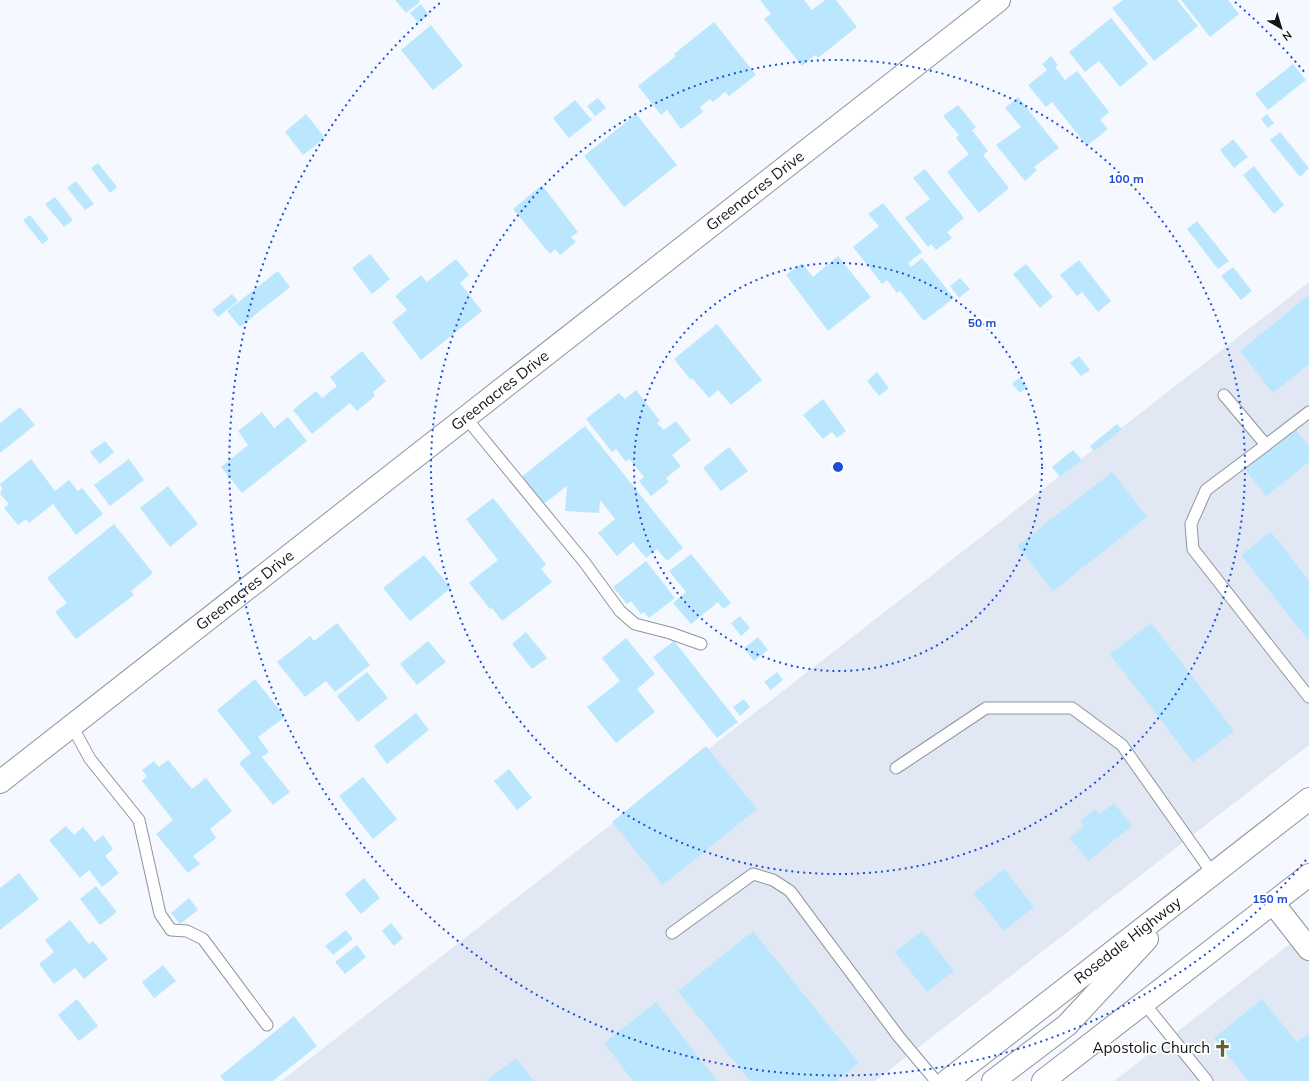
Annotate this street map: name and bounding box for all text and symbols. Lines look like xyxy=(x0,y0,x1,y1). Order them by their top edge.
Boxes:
north arrow xyxy=(1261,8,1301,48)
text: N xyxy=(1280,28,1295,44)
street label: Greenacres Drive xyxy=(702,146,808,235)
text: 100 m xyxy=(1108,171,1144,186)
text: 50 m xyxy=(968,315,996,330)
street label: Greenacres Drive xyxy=(447,346,552,434)
centre of rings xyxy=(831,460,845,474)
street label: Greenacres Drive xyxy=(192,546,297,634)
text: 150 m xyxy=(1252,891,1288,906)
street label: Rosedale Highway xyxy=(1070,892,1185,988)
place label: Apostolic Church xyxy=(1093,1038,1210,1057)
church icon: Apostolic Church xyxy=(1213,1038,1233,1058)

